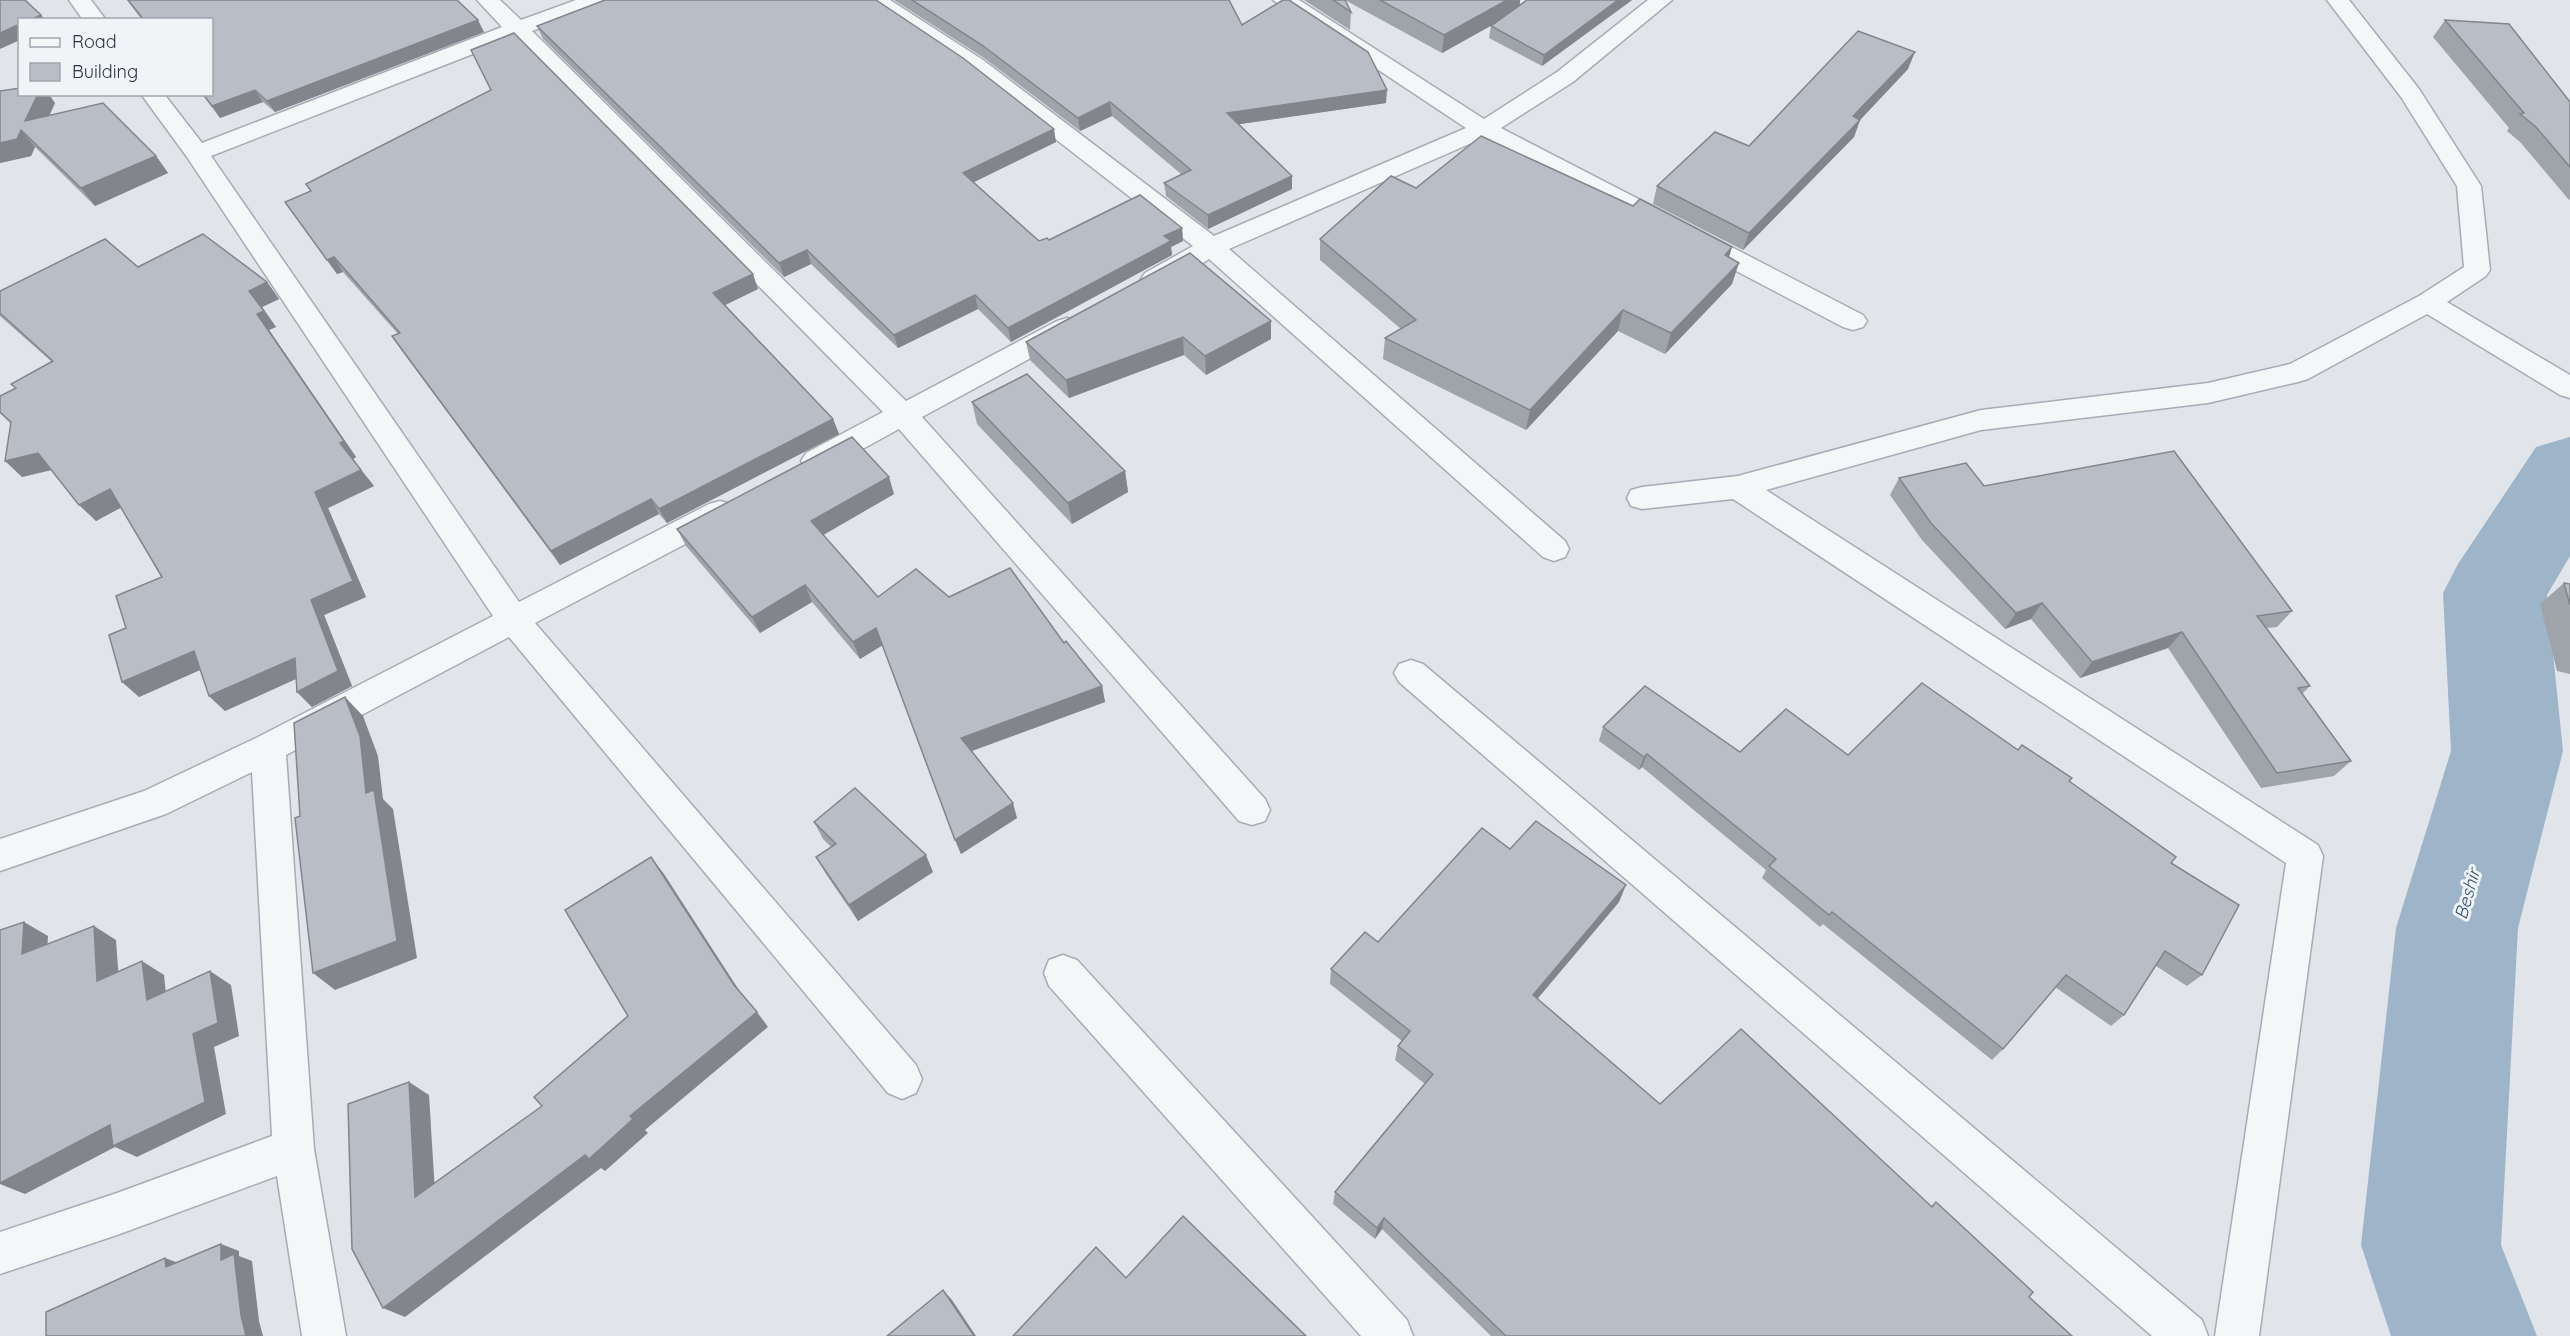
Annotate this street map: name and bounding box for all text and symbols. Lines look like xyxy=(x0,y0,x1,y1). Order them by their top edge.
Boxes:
legend xyxy=(18,18,213,96)
text: Road xyxy=(72,30,117,53)
text: Building xyxy=(72,60,138,83)
water label: Beshir xyxy=(2449,864,2486,922)

